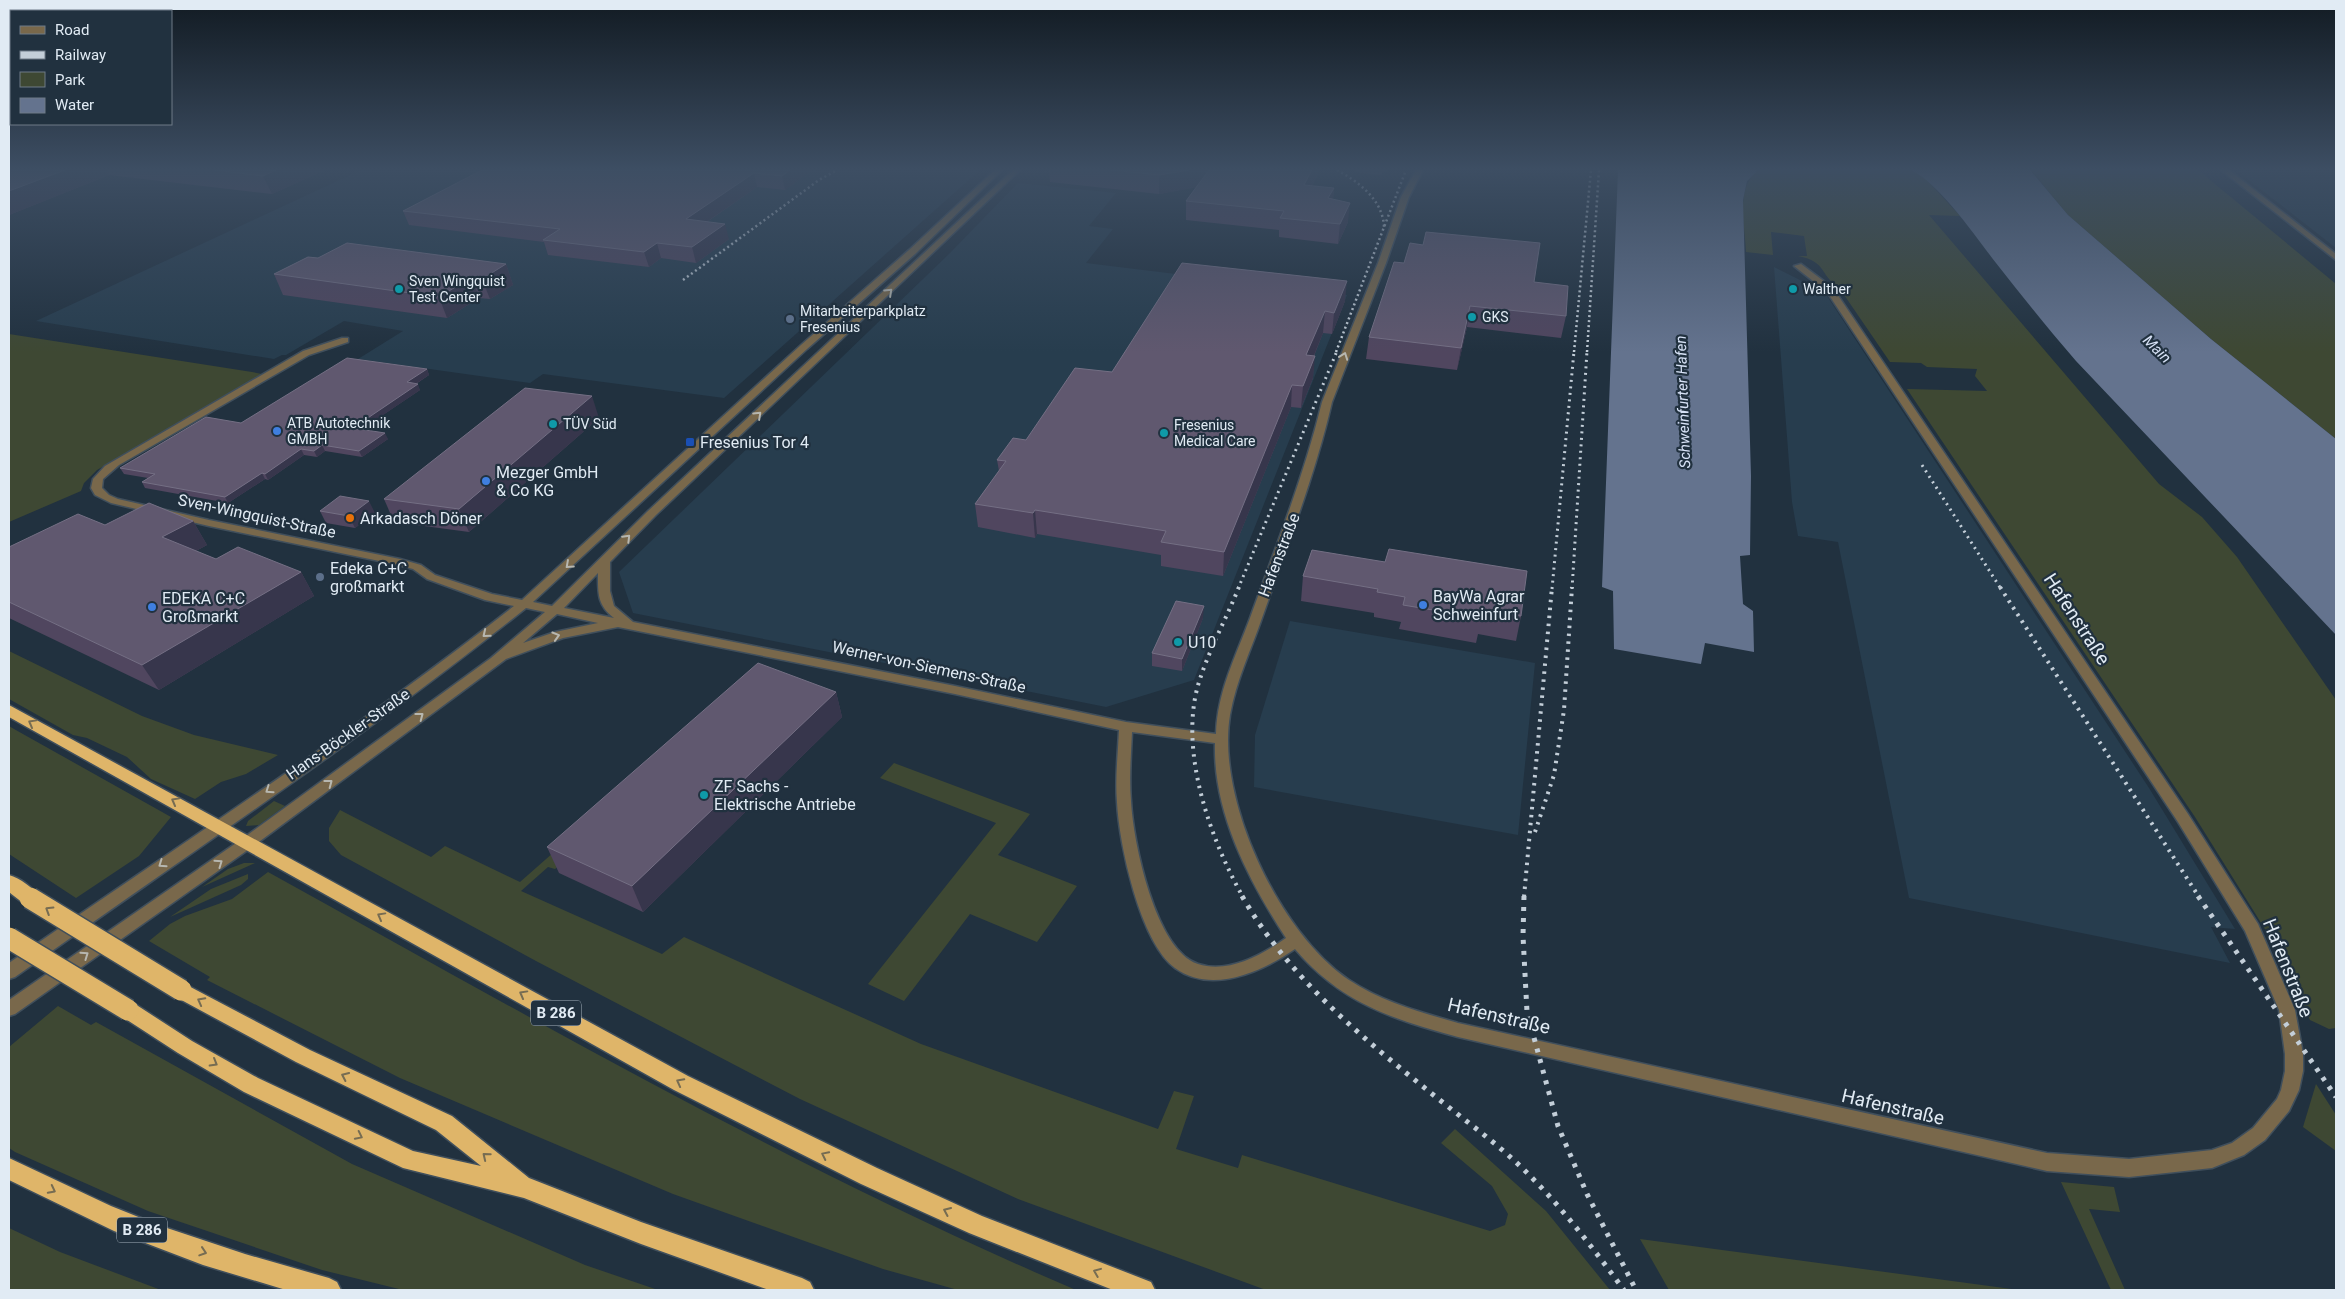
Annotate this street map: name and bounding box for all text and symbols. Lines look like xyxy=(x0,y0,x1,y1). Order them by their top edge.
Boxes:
legend xyxy=(10,10,172,125)
text: Road xyxy=(55,21,89,39)
text: Railway xyxy=(55,46,106,64)
text: Park xyxy=(55,71,86,89)
text: Water xyxy=(55,96,94,114)
place label: Sven Wingquist Test Center xyxy=(409,273,505,305)
place label: Walther xyxy=(1803,281,1851,297)
marker: Sven Wingquist Test Center xyxy=(393,283,405,295)
marker: Walther xyxy=(1787,283,1799,295)
one-way arrow xyxy=(884,289,893,298)
place label: Mitarbeiterparkplatz Fresenius xyxy=(800,303,926,335)
place label: GKS xyxy=(1482,309,1509,325)
marker: GKS xyxy=(1466,311,1478,323)
marker: Mitarbeiterparkplatz Fresenius xyxy=(784,313,796,325)
water label: Main xyxy=(2139,331,2175,367)
water label: Schweinfurter Hafen xyxy=(1672,335,1694,469)
one-way arrow xyxy=(1337,352,1348,361)
one-way arrow xyxy=(752,412,761,421)
place label: ATB Autotechnik GMBH xyxy=(287,415,391,447)
place label: TÜV Süd xyxy=(563,416,617,432)
place label: Fresenius Medical Care xyxy=(1174,417,1256,449)
marker: TÜV Süd xyxy=(547,418,559,430)
marker: ATB Autotechnik GMBH xyxy=(271,425,283,437)
marker: Fresenius Medical Care xyxy=(1158,427,1170,439)
place label: Fresenius Tor 4 xyxy=(700,433,809,452)
marker: Fresenius Tor 4 xyxy=(684,436,696,448)
place label: Mezger GmbH & Co KG xyxy=(496,463,598,500)
marker: Mezger GmbH & Co KG xyxy=(480,475,492,487)
street label: Sven-Wingquist-Straße xyxy=(176,490,338,542)
place label: Arkadasch Döner xyxy=(360,509,483,528)
street label: Hafenstraße xyxy=(1254,510,1304,600)
marker: Arkadasch Döner xyxy=(344,512,356,524)
one-way arrow xyxy=(621,535,630,544)
place label: Edeka C+C großmarkt xyxy=(330,559,407,596)
one-way arrow xyxy=(565,559,574,568)
street label: Hafenstraße xyxy=(2039,569,2115,669)
marker: Edeka C+C großmarkt xyxy=(314,571,326,583)
place label: BayWa Agrar Schweinfurt xyxy=(1433,587,1525,624)
place label: EDEKA C+C Großmarkt xyxy=(162,589,245,626)
marker: BayWa Agrar Schweinfurt xyxy=(1417,599,1429,611)
marker: EDEKA C+C Großmarkt xyxy=(146,601,158,613)
one-way arrow xyxy=(482,628,492,637)
one-way arrow xyxy=(551,632,560,642)
place label: U10 xyxy=(1188,633,1216,652)
marker: U10 xyxy=(1172,636,1184,648)
street label: Werner-von-Siemens-Straße xyxy=(830,637,1028,697)
street label: Hans-Böckler-Straße xyxy=(283,684,413,784)
one-way arrow xyxy=(414,713,424,722)
one-way arrow xyxy=(28,719,37,729)
place label: ZF Sachs - Elektrische Antriebe xyxy=(714,777,856,814)
one-way arrow xyxy=(323,781,332,789)
one-way arrow xyxy=(265,784,275,793)
marker: ZF Sachs - Elektrische Antriebe xyxy=(698,789,710,801)
one-way arrow xyxy=(171,797,180,807)
one-way arrow xyxy=(158,858,168,867)
one-way arrow xyxy=(213,860,223,869)
one-way arrow xyxy=(46,906,55,916)
one-way arrow xyxy=(377,912,386,922)
street label: Hafenstraße xyxy=(2258,915,2318,1021)
one-way arrow xyxy=(79,952,89,961)
one-way arrow xyxy=(519,991,528,1001)
street label: Hafenstraße xyxy=(1445,993,1553,1039)
one-way arrow xyxy=(197,997,206,1007)
road number: B 286 xyxy=(531,1000,581,1026)
one-way arrow xyxy=(208,1057,217,1067)
one-way arrow xyxy=(341,1072,350,1082)
one-way arrow xyxy=(676,1078,685,1088)
street label: Hafenstraße xyxy=(1839,1084,1947,1130)
one-way arrow xyxy=(354,1130,363,1140)
one-way arrow xyxy=(822,1151,831,1161)
one-way arrow xyxy=(482,1153,491,1162)
one-way arrow xyxy=(47,1184,56,1194)
one-way arrow xyxy=(943,1207,952,1218)
road number: B 286 xyxy=(117,1218,167,1242)
one-way arrow xyxy=(198,1246,206,1256)
one-way arrow xyxy=(1093,1268,1102,1279)

